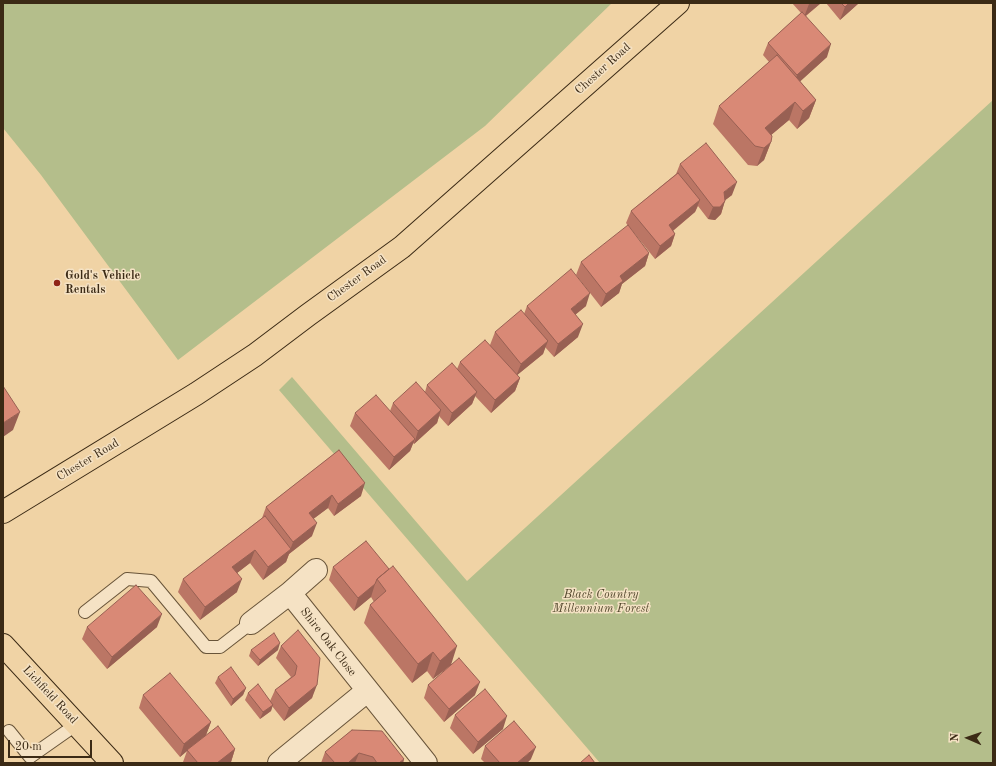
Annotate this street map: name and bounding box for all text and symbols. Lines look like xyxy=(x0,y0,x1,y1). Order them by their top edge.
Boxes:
street label: Chester Road xyxy=(572,40,634,98)
street label: Chester Road xyxy=(324,253,390,305)
place label: Gold's Vehicle Rentals xyxy=(65,269,140,297)
marker: Gold's Vehicle Rentals xyxy=(52,278,62,288)
street label: Chester Road xyxy=(54,436,122,484)
park label: Black Country Millennium Forest xyxy=(553,588,649,616)
street label: Shire Oak Close xyxy=(297,605,359,679)
street label: Lichfield Road xyxy=(19,663,81,727)
north arrow xyxy=(948,718,988,758)
scale bar xyxy=(10,732,94,758)
text: N xyxy=(950,733,961,742)
text: 20 m xyxy=(15,741,42,753)

